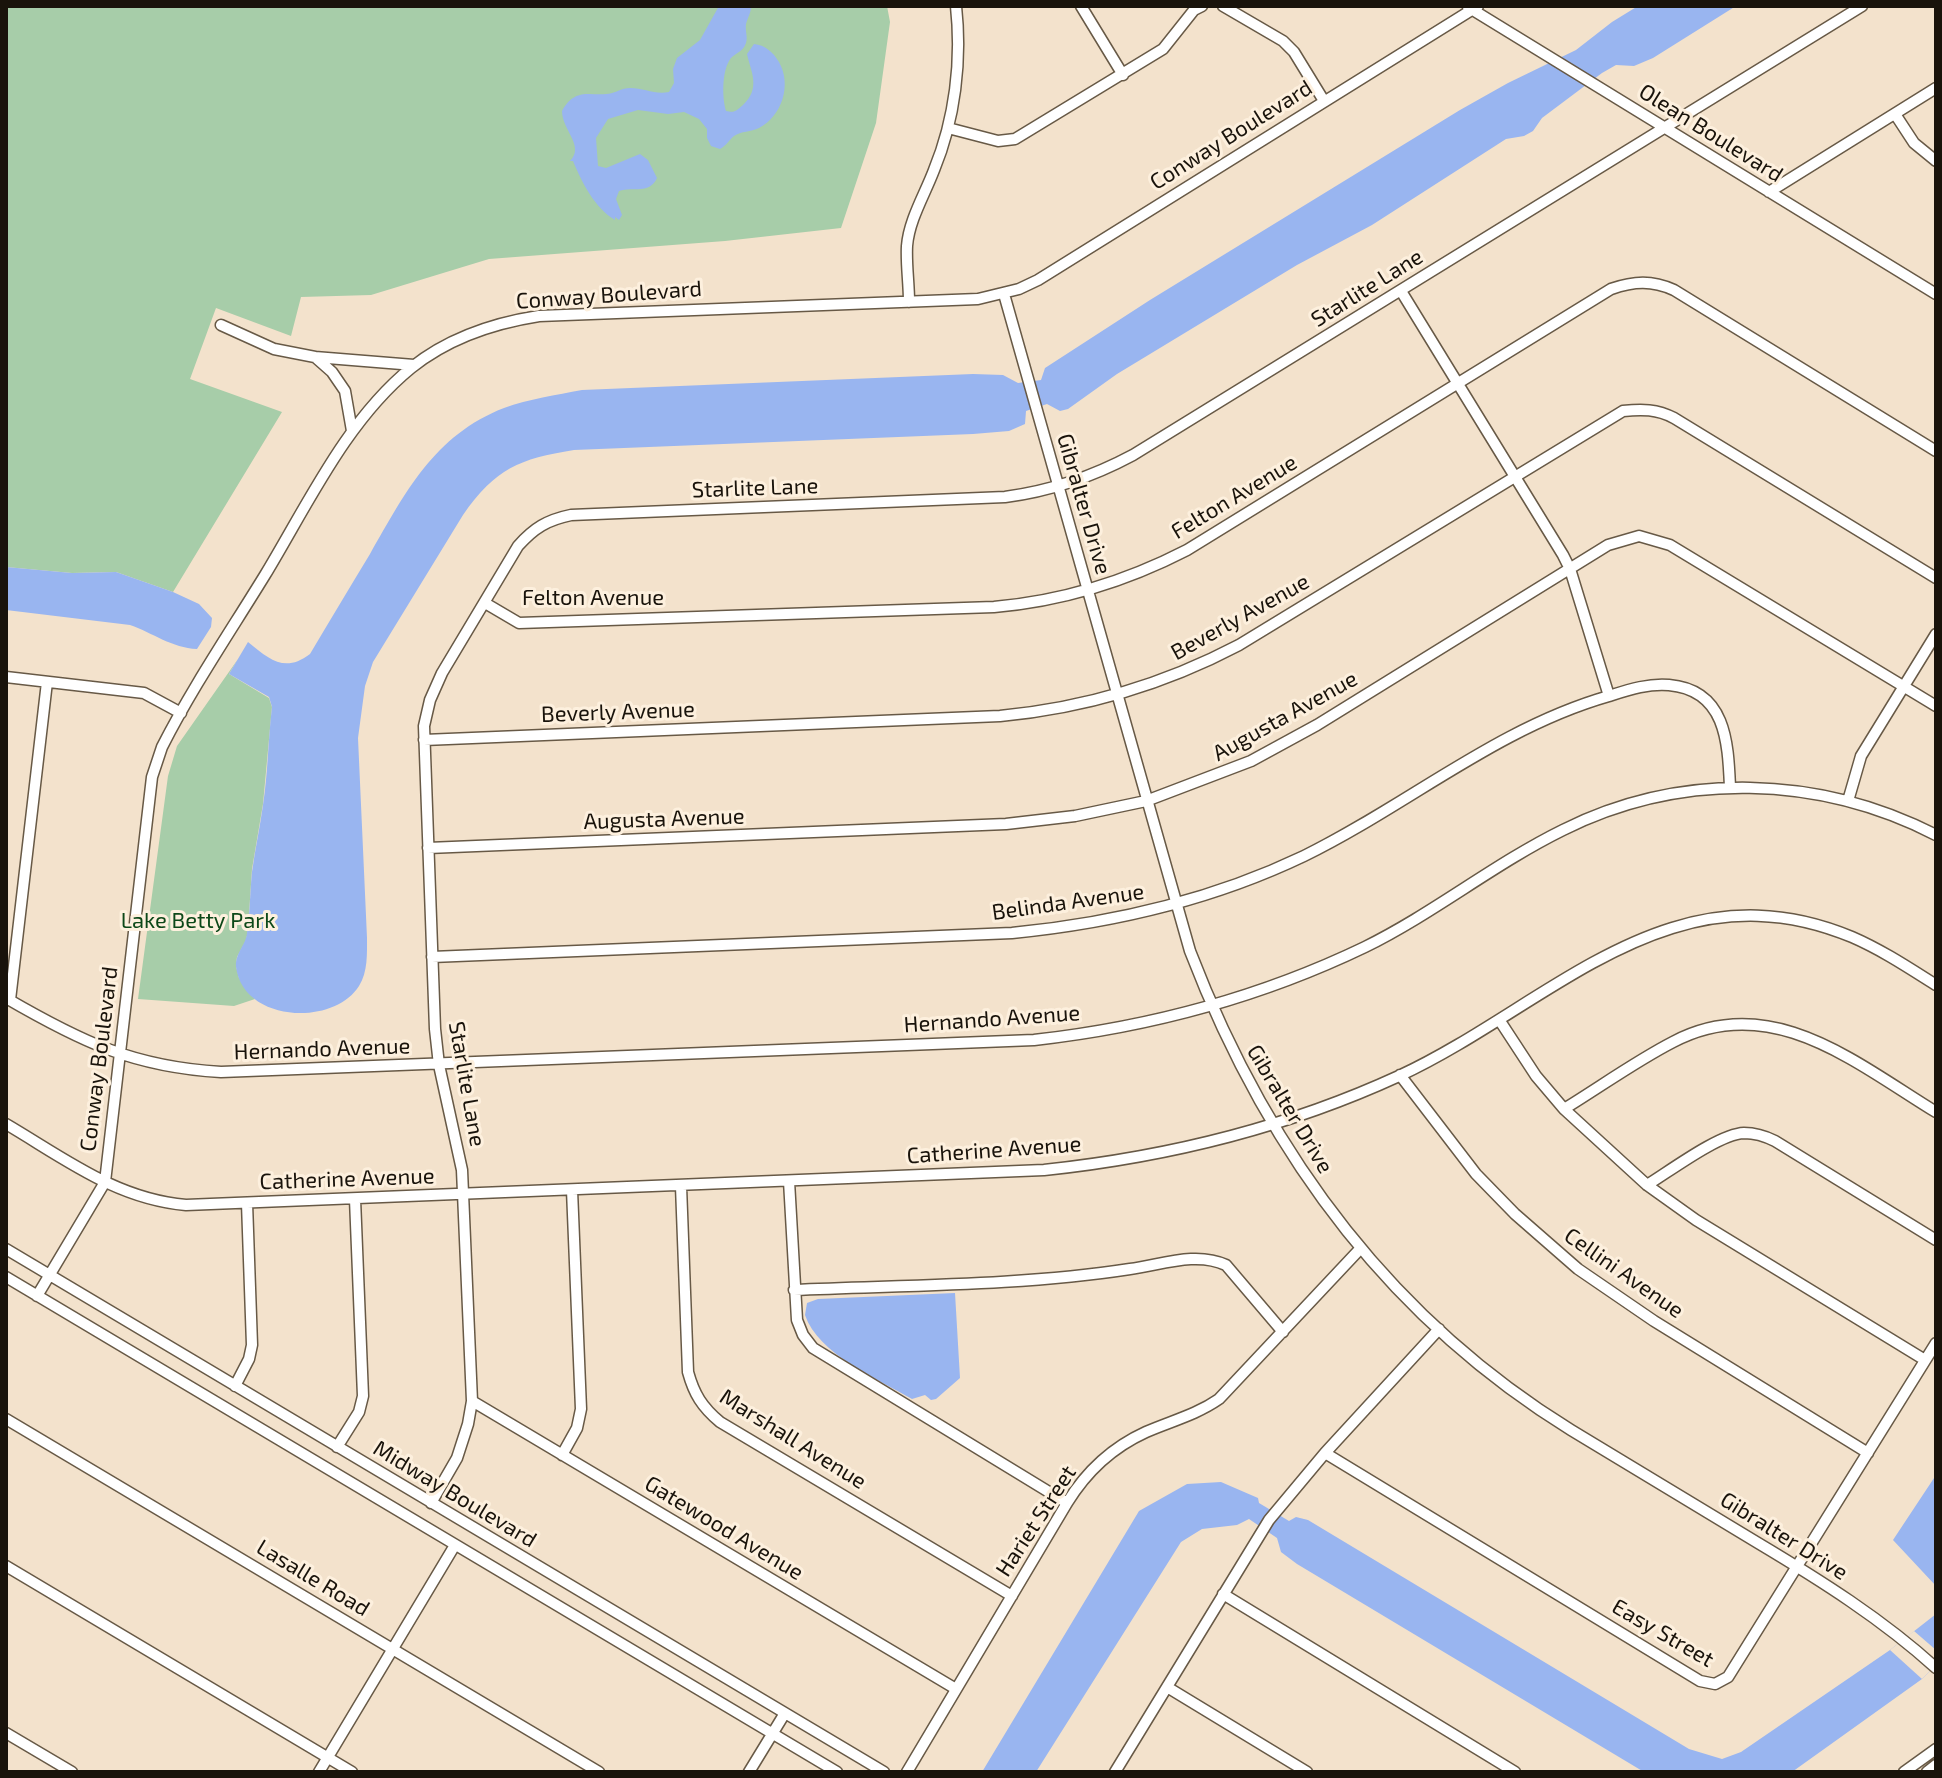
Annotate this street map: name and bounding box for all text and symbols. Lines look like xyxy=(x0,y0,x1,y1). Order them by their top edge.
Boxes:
street label: Conway Boulevard xyxy=(1145,74,1317,196)
street label: Olean Boulevard xyxy=(1634,78,1788,188)
street label: Starlite Lane xyxy=(1306,243,1428,333)
street label: Conway Boulevard xyxy=(515,275,703,315)
street label: Gibralter Drive xyxy=(1051,431,1117,577)
street label: Felton Avenue xyxy=(1166,449,1302,545)
street label: Starlite Lane xyxy=(691,473,819,503)
street label: Beverly Avenue xyxy=(1166,568,1314,666)
street label: Felton Avenue xyxy=(522,585,664,611)
street label: Augusta Avenue xyxy=(1208,665,1362,767)
street label: Beverly Avenue xyxy=(541,696,695,728)
street label: Augusta Avenue xyxy=(583,803,745,835)
street label: Belinda Avenue xyxy=(990,878,1146,926)
park label: Lake Betty Park xyxy=(121,908,275,934)
street label: Conway Boulevard xyxy=(75,965,123,1153)
street label: Hernando Avenue xyxy=(903,1000,1081,1038)
street label: Starlite Lane xyxy=(443,1019,491,1149)
street label: Hernando Avenue xyxy=(233,1033,411,1065)
street label: Gibralter Drive xyxy=(1241,1040,1339,1178)
street label: Catherine Avenue xyxy=(906,1131,1082,1169)
street label: Catherine Avenue xyxy=(259,1163,435,1195)
street label: Cellini Avenue xyxy=(1559,1222,1689,1324)
street label: Marshall Avenue xyxy=(715,1383,871,1495)
street label: Midway Boulevard xyxy=(369,1435,541,1553)
street label: Hariet Street xyxy=(990,1460,1082,1582)
street label: Gatewood Avenue xyxy=(640,1470,808,1586)
street label: Gibralter Drive xyxy=(1715,1486,1853,1586)
street label: Lasalle Road xyxy=(252,1534,374,1622)
street label: Easy Street xyxy=(1607,1593,1719,1673)

